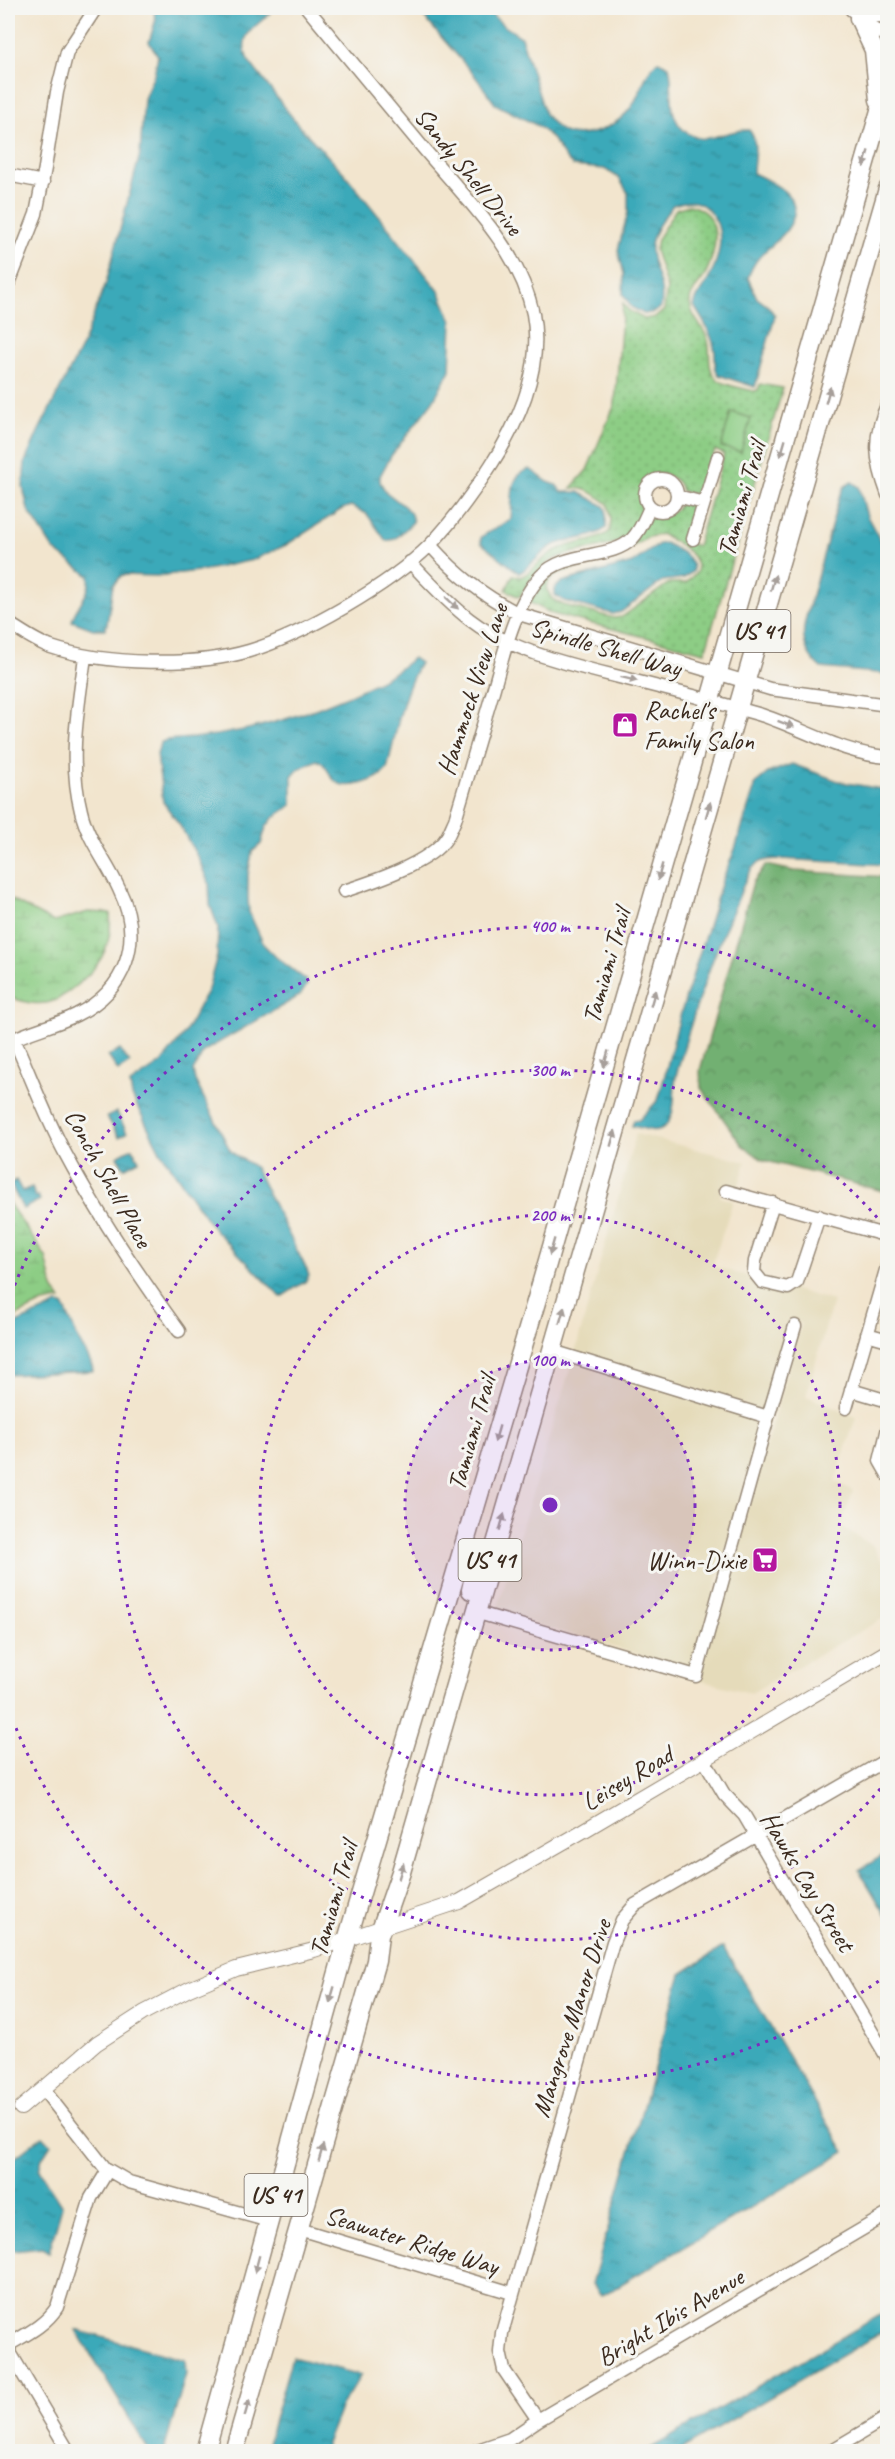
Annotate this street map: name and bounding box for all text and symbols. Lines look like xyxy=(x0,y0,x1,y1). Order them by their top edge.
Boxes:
street label: Sandy Shell Drive xyxy=(407,101,531,243)
one-way arrow xyxy=(860,150,870,168)
one-way arrow xyxy=(824,386,833,404)
street label: Tamiami Trail xyxy=(709,434,775,560)
one-way arrow xyxy=(778,439,787,457)
one-way arrow xyxy=(769,573,778,591)
one-way arrow xyxy=(444,596,458,610)
street label: Hammock View Lane xyxy=(429,598,516,779)
street label: Spindle Shell Way xyxy=(527,610,687,685)
road number: US 41 xyxy=(728,610,790,652)
one-way arrow xyxy=(619,675,638,685)
place label: Rachel's Family Salon xyxy=(644,694,754,757)
shop icon: Rachel's Family Salon xyxy=(610,710,640,740)
one-way arrow xyxy=(777,719,795,729)
one-way arrow xyxy=(703,801,713,819)
one-way arrow xyxy=(655,863,664,881)
street label: Tamiami Trail xyxy=(574,901,640,1027)
text: 400 m xyxy=(531,915,571,937)
one-way arrow xyxy=(649,988,659,1007)
one-way arrow xyxy=(601,1051,610,1069)
text: 300 m xyxy=(531,1059,571,1081)
street label: Conch Shell Place xyxy=(57,1103,161,1255)
one-way arrow xyxy=(609,1129,618,1147)
text: 200 m xyxy=(531,1204,571,1226)
one-way arrow xyxy=(547,1238,556,1256)
one-way arrow xyxy=(558,1306,567,1324)
text: 100 m xyxy=(531,1349,571,1371)
street label: Tamiami Trail xyxy=(439,1368,505,1494)
one-way arrow xyxy=(492,1425,501,1443)
centre of rings xyxy=(540,1495,560,1515)
one-way arrow xyxy=(498,1513,507,1531)
road number: US 41 xyxy=(458,1539,522,1581)
place label: Winn-Dixie xyxy=(647,1544,748,1577)
supermarket icon: Winn-Dixie xyxy=(750,1545,780,1575)
street label: Leisey Road xyxy=(576,1736,682,1818)
street label: Hawks Cay Street xyxy=(753,1805,864,1959)
street label: Tamiami Trail xyxy=(301,1834,367,1960)
one-way arrow xyxy=(397,1862,406,1880)
street label: Mangrove Manor Drive xyxy=(524,1913,620,2121)
one-way arrow xyxy=(326,1986,336,2004)
one-way arrow xyxy=(317,2144,326,2162)
road number: US 41 xyxy=(244,2174,308,2216)
street label: Seawater Ridge Way xyxy=(321,2198,505,2283)
one-way arrow xyxy=(252,2255,261,2273)
street label: Bright Ibis Avenue xyxy=(591,2259,752,2374)
one-way arrow xyxy=(243,2399,252,2417)

